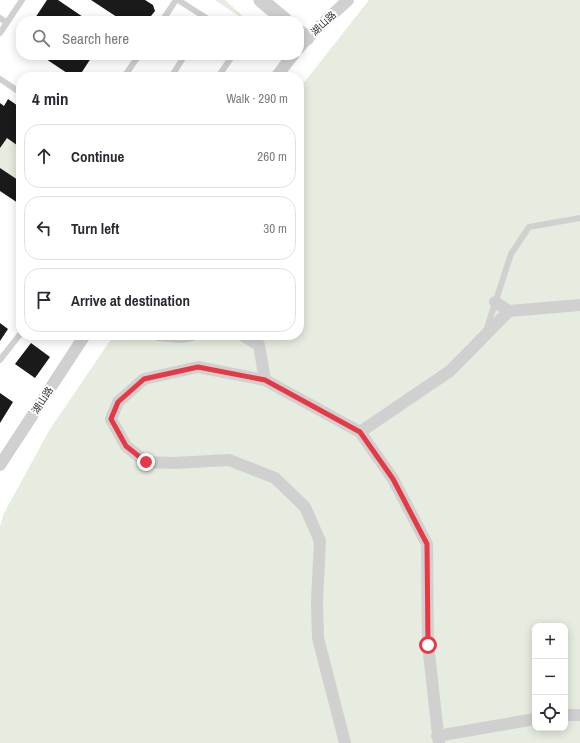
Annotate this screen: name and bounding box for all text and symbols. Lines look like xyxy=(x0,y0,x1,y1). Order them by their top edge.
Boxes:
street label: 湖山路 xyxy=(308,8,339,38)
search box xyxy=(16,16,304,60)
icon: search xyxy=(30,27,52,49)
text: Search here xyxy=(62,28,129,49)
text: 4 min xyxy=(32,87,68,110)
text: Walk · 290 m xyxy=(226,90,288,107)
icon: ahead xyxy=(33,145,55,167)
text: Continue xyxy=(71,146,124,167)
text: 260 m xyxy=(257,148,287,165)
icon: left xyxy=(33,217,55,239)
text: Turn left xyxy=(71,218,119,239)
text: 30 m xyxy=(263,220,287,237)
icon: arrive xyxy=(33,289,55,311)
text: Arrive at destination xyxy=(71,290,190,311)
street label: 湖山路 xyxy=(29,384,56,416)
route end xyxy=(137,453,155,471)
map controls xyxy=(532,623,568,731)
button: + xyxy=(532,623,568,659)
route start xyxy=(419,636,437,654)
button: − xyxy=(532,659,568,695)
button: locate xyxy=(532,695,568,731)

